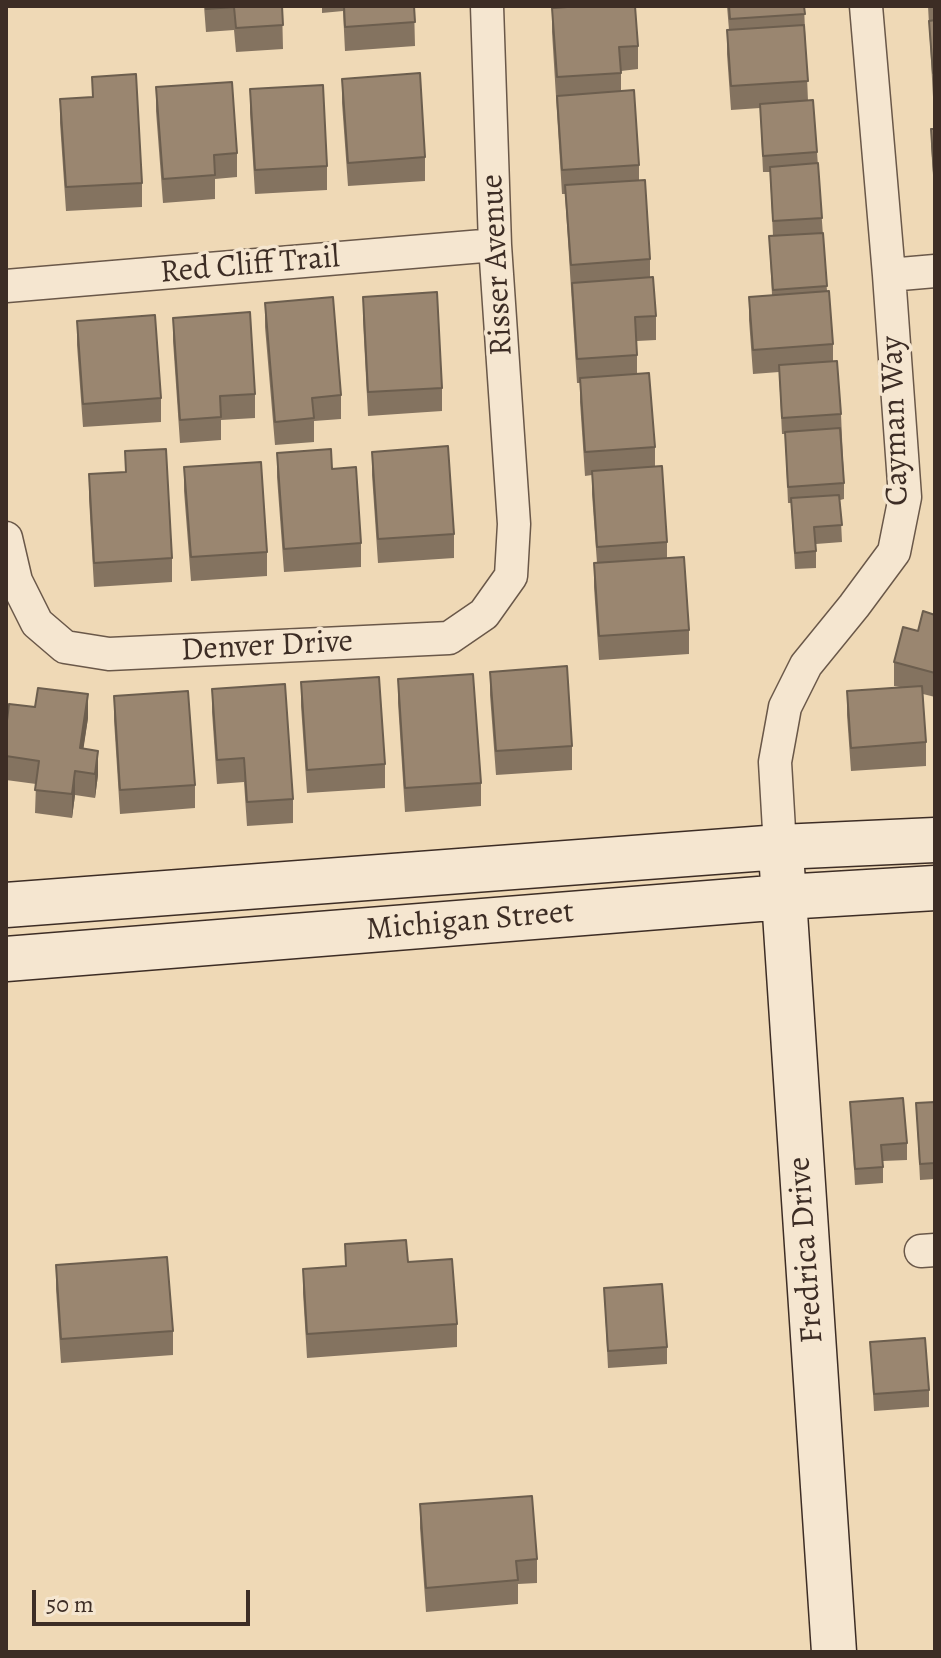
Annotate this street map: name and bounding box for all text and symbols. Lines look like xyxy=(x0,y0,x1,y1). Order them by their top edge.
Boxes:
street label: Risser Avenue xyxy=(474,173,522,357)
street label: Red Cliff Trail xyxy=(159,239,341,293)
street label: Cayman Way xyxy=(874,335,918,507)
street label: Denver Drive xyxy=(180,623,354,671)
street label: Michigan Street xyxy=(364,894,576,950)
street label: Fredrica Drive xyxy=(781,1155,833,1345)
scale bar xyxy=(36,1574,254,1624)
text: 50 m xyxy=(46,1588,94,1620)

